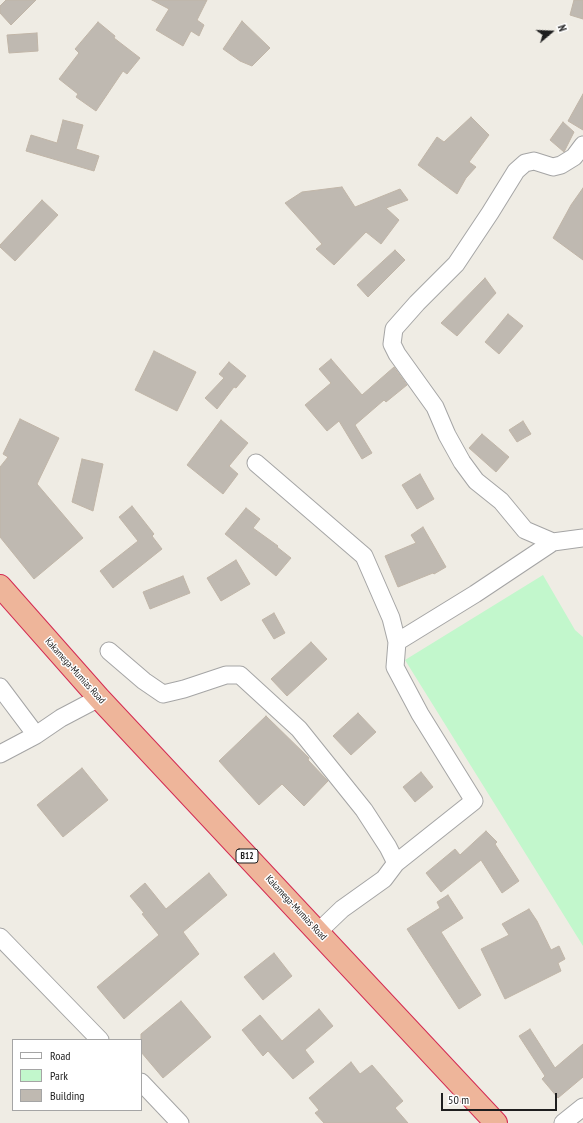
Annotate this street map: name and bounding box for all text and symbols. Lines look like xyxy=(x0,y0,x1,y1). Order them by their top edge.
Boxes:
north arrow xyxy=(531,12,571,52)
text: N xyxy=(555,23,570,33)
street label: Kakamega-Mumias Road xyxy=(42,636,108,706)
road number: B12 xyxy=(236,849,258,863)
street label: Kakamega-Mumias Road xyxy=(263,873,329,943)
legend xyxy=(12,1039,142,1111)
text: Road xyxy=(50,1048,70,1063)
text: Park xyxy=(50,1068,68,1083)
scale bar xyxy=(443,1085,559,1111)
text: Building xyxy=(50,1088,85,1103)
text: 50 m xyxy=(448,1092,469,1107)

